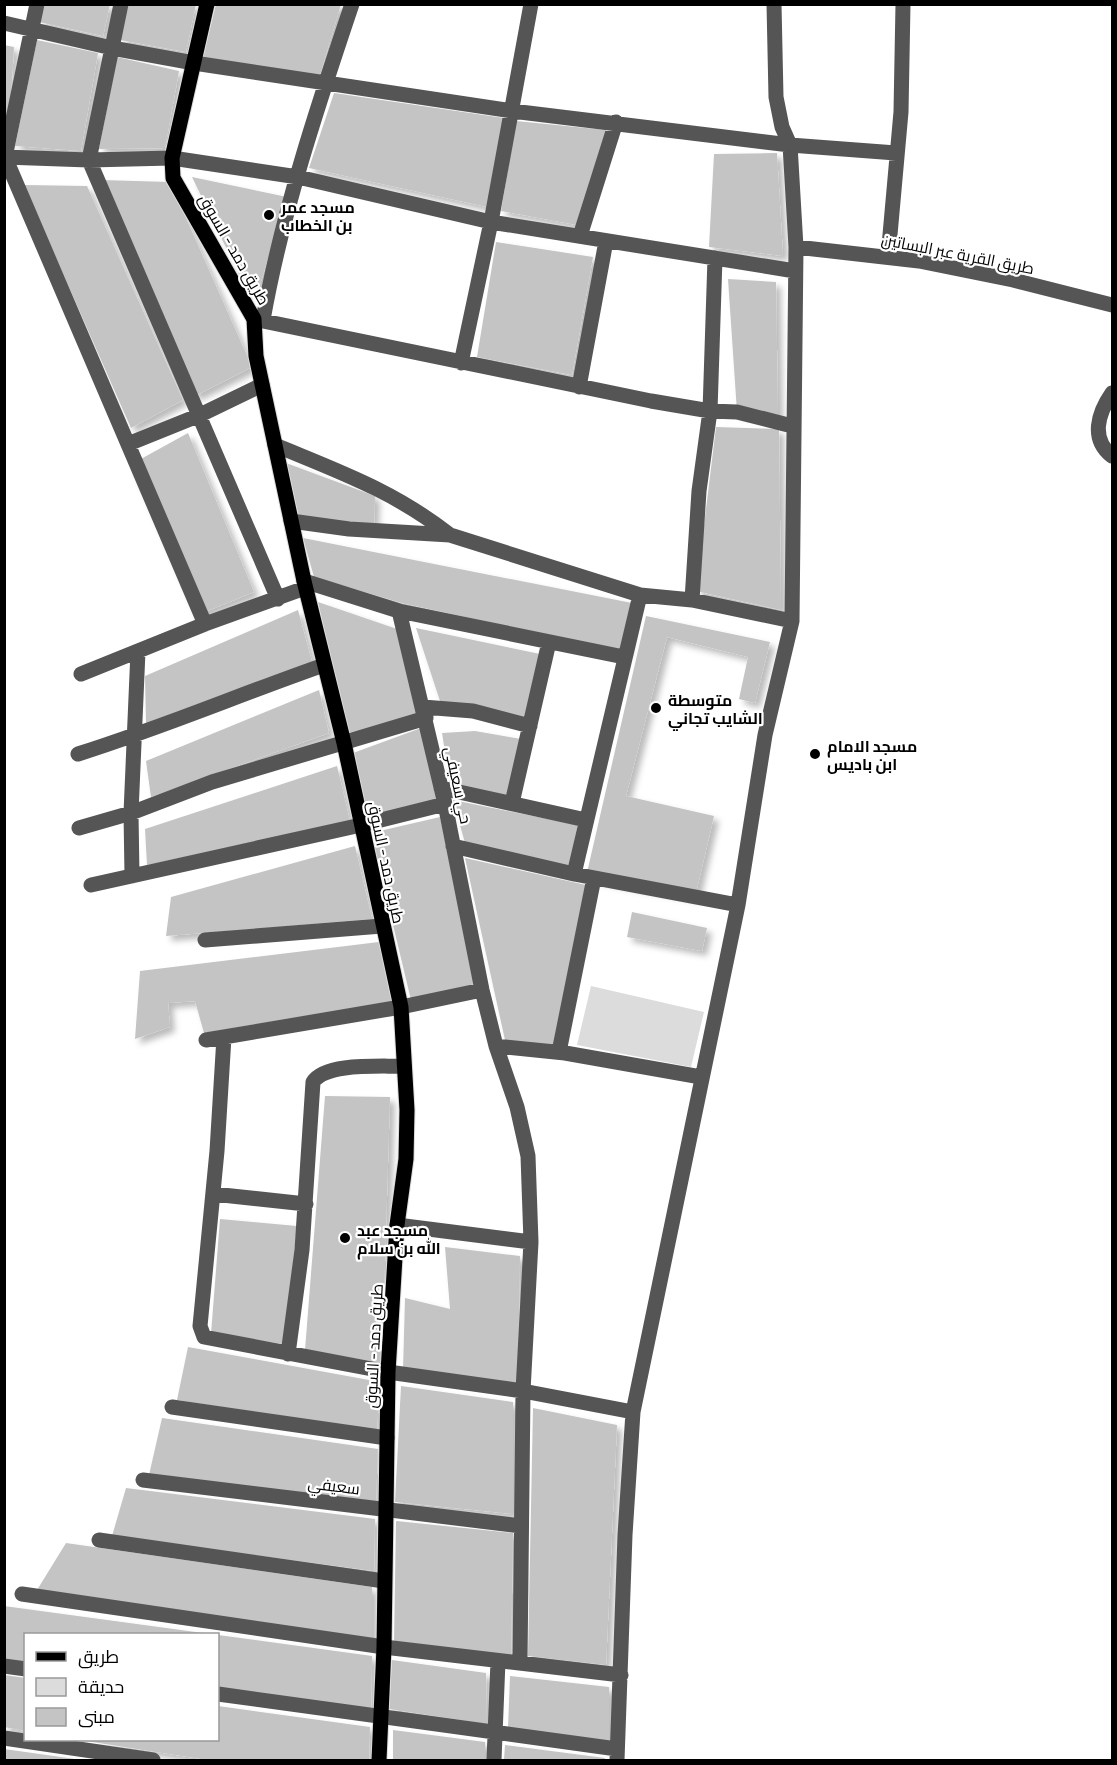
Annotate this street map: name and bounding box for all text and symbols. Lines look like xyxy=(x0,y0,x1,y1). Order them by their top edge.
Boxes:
street label: طريق دمد - السوق xyxy=(194,190,274,309)
place label: مسجد عمر بن الخطاب xyxy=(280,197,355,235)
marker: مسجد عمر بن الخطاب xyxy=(262,208,276,222)
street label: طريق القرية عبر البساتين xyxy=(880,229,1036,279)
place label: متوسطة الشايب تجاني xyxy=(668,690,763,731)
marker: متوسطة الشايب تجاني xyxy=(649,701,663,715)
place label: مسجد الامام ابن باديس xyxy=(827,736,917,774)
street label: حي سعيفي xyxy=(437,745,476,826)
marker: مسجد الامام ابن باديس xyxy=(808,747,822,761)
street label: طريق دمد - السوق xyxy=(363,799,409,925)
place label: مسجد عبد الله بن سلام xyxy=(357,1220,441,1260)
marker: مسجد عبد الله بن سلام xyxy=(338,1231,352,1245)
street label: طريق دمد - السوق xyxy=(360,1283,388,1409)
street label: سعيفي xyxy=(306,1472,361,1503)
legend xyxy=(24,1633,219,1741)
text: طريق xyxy=(78,1645,119,1669)
text: حديقة xyxy=(78,1675,124,1697)
text: مبنى xyxy=(78,1705,115,1728)

